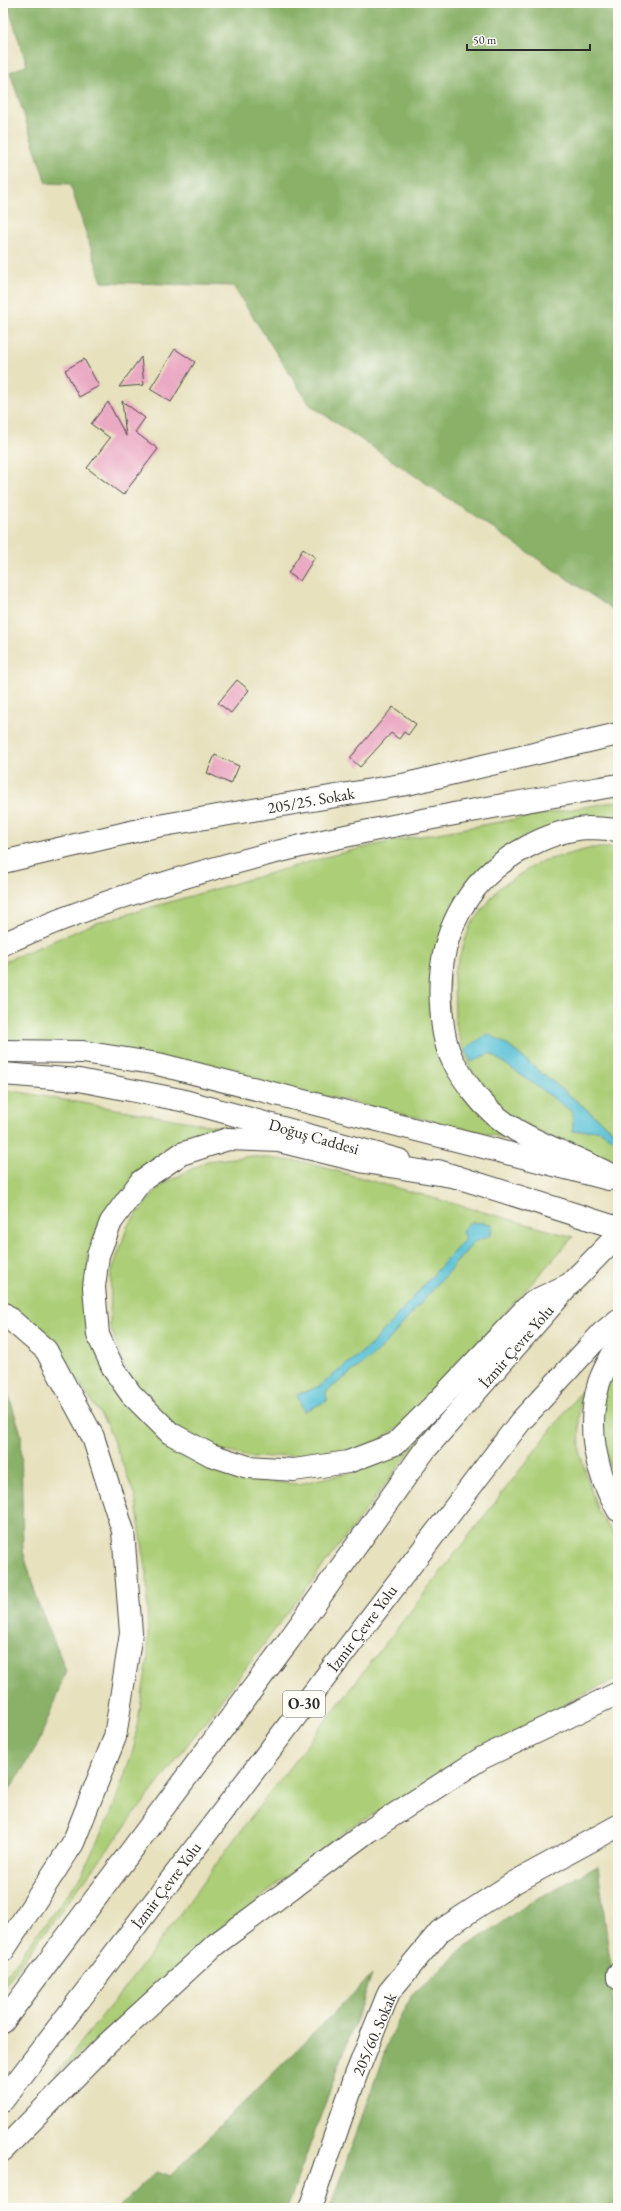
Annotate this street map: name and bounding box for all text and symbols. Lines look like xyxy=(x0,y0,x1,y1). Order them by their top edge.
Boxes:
scale bar xyxy=(467,26,590,52)
text: 50 m xyxy=(473,32,497,48)
street label: 205/25. Sokak xyxy=(266,782,357,818)
street label: Doğuş Caddesi xyxy=(266,1114,362,1159)
street label: İzmir Çevre Yolu xyxy=(475,1300,559,1392)
street label: İzmir Çevre Yolu xyxy=(323,1580,402,1676)
road number: O-30 xyxy=(283,1691,325,1717)
street label: İzmir Çevre Yolu xyxy=(127,1837,206,1933)
street label: 205/60. Sokak xyxy=(348,1989,402,2079)

